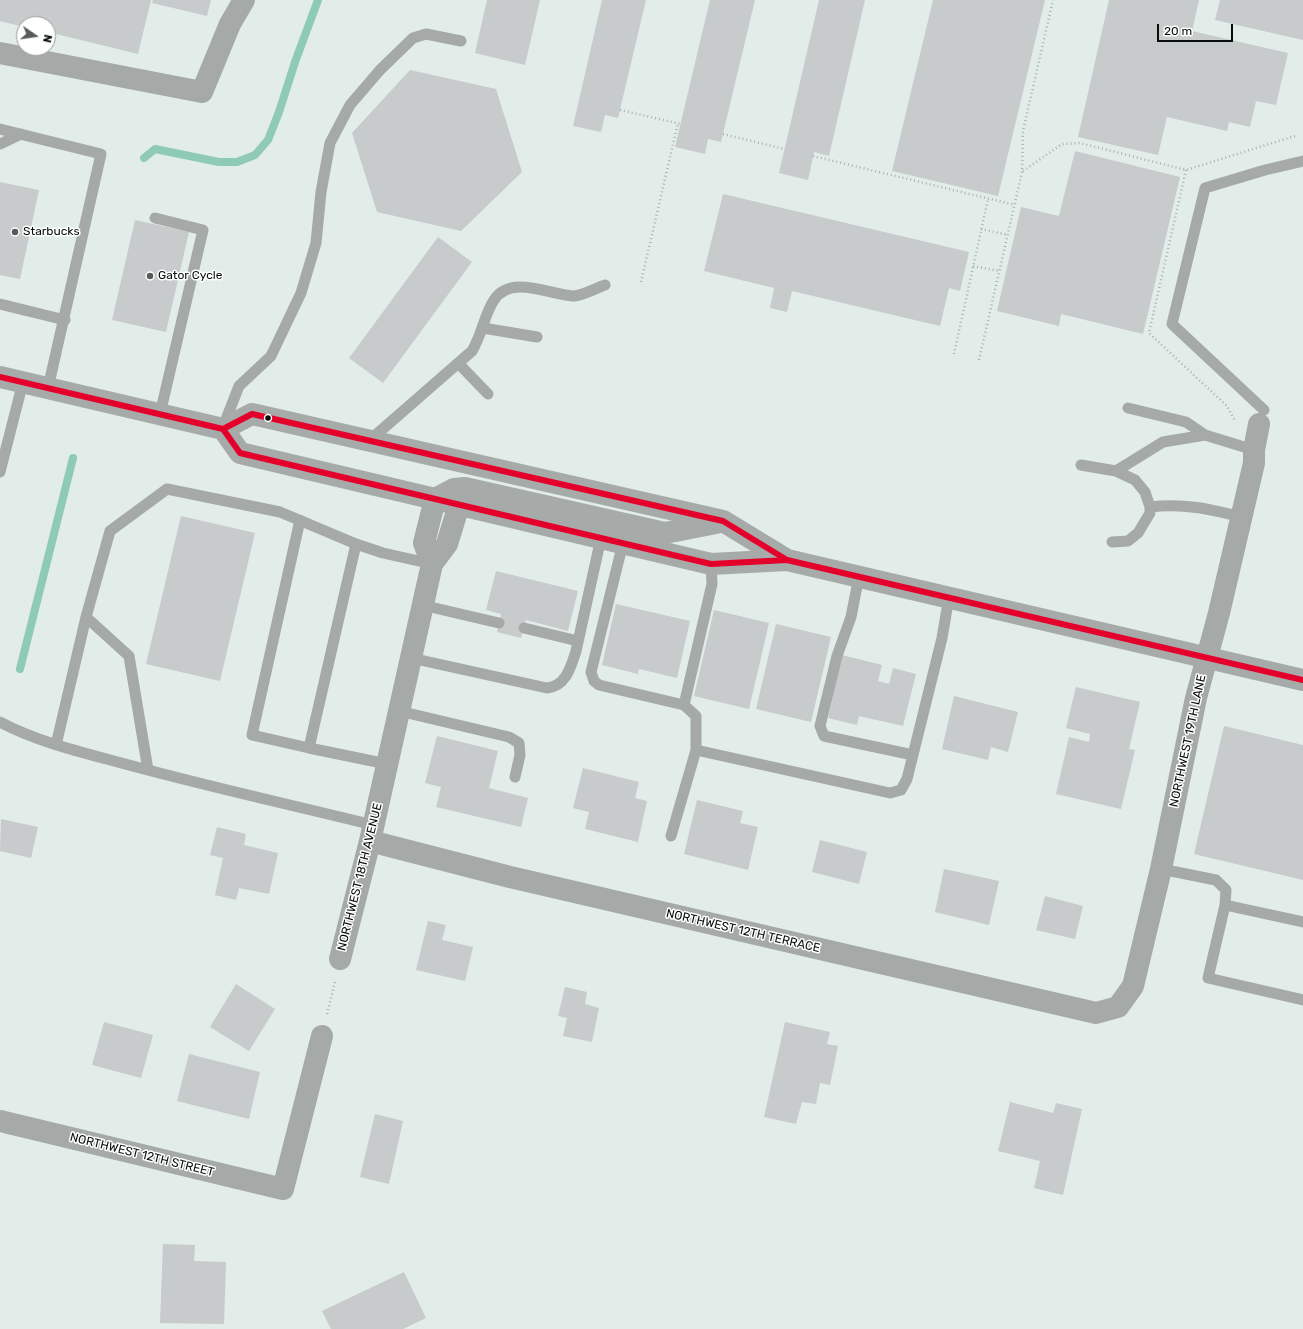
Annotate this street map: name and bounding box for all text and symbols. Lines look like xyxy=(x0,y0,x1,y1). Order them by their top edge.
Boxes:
north arrow xyxy=(16,16,56,56)
scale bar xyxy=(1159,16,1235,42)
text: 20 m xyxy=(1164,24,1192,38)
text: N xyxy=(40,33,54,44)
place label: Starbucks xyxy=(23,225,80,239)
marker: Starbucks xyxy=(10,227,20,237)
place label: Gator Cycle xyxy=(158,269,222,283)
marker: Gator Cycle xyxy=(145,271,155,281)
unlabelled marker xyxy=(263,413,273,423)
street label: NORTHWEST 19TH LANE xyxy=(1167,673,1209,809)
street label: NORTHWEST 18TH AVENUE xyxy=(335,802,385,952)
street label: NORTHWEST 12TH TERRACE xyxy=(665,906,821,956)
street label: NORTHWEST 12TH STREET xyxy=(68,1130,216,1180)

